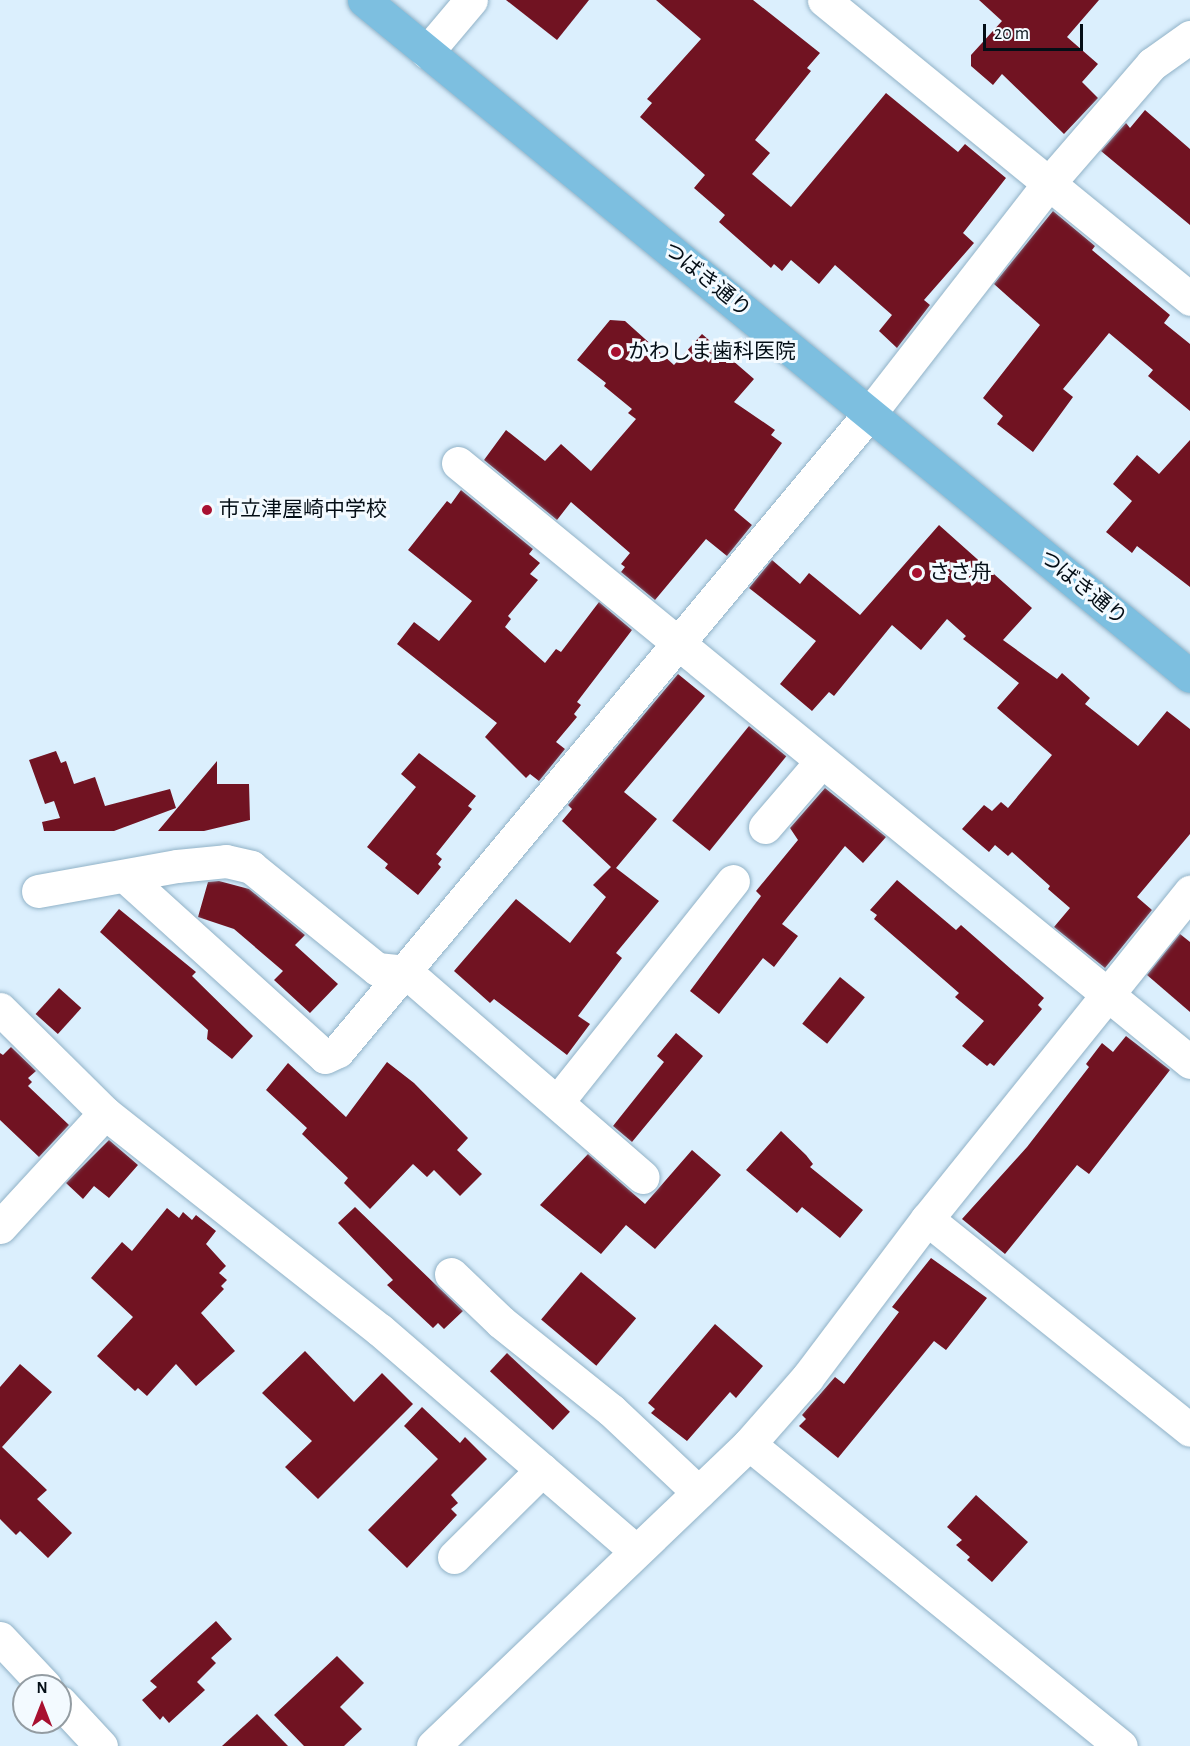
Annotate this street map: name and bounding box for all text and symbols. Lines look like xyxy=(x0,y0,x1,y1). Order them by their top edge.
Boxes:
scale bar xyxy=(986,12,1086,50)
text: 20 m xyxy=(994,25,1029,43)
street label: つばき通り xyxy=(658,237,756,323)
place label: かわしま歯科医院 xyxy=(628,339,796,365)
marker: かわしま歯科医院 xyxy=(609,345,623,359)
place label: 市立津屋崎中学校 xyxy=(219,497,387,523)
marker: 市立津屋崎中学校 xyxy=(200,503,214,517)
street label: つばき通り xyxy=(1034,545,1132,631)
place label: ささ舟 xyxy=(929,560,992,586)
marker: ささ舟 xyxy=(910,566,924,580)
north arrow xyxy=(12,1674,72,1734)
text: N xyxy=(36,1680,48,1696)

